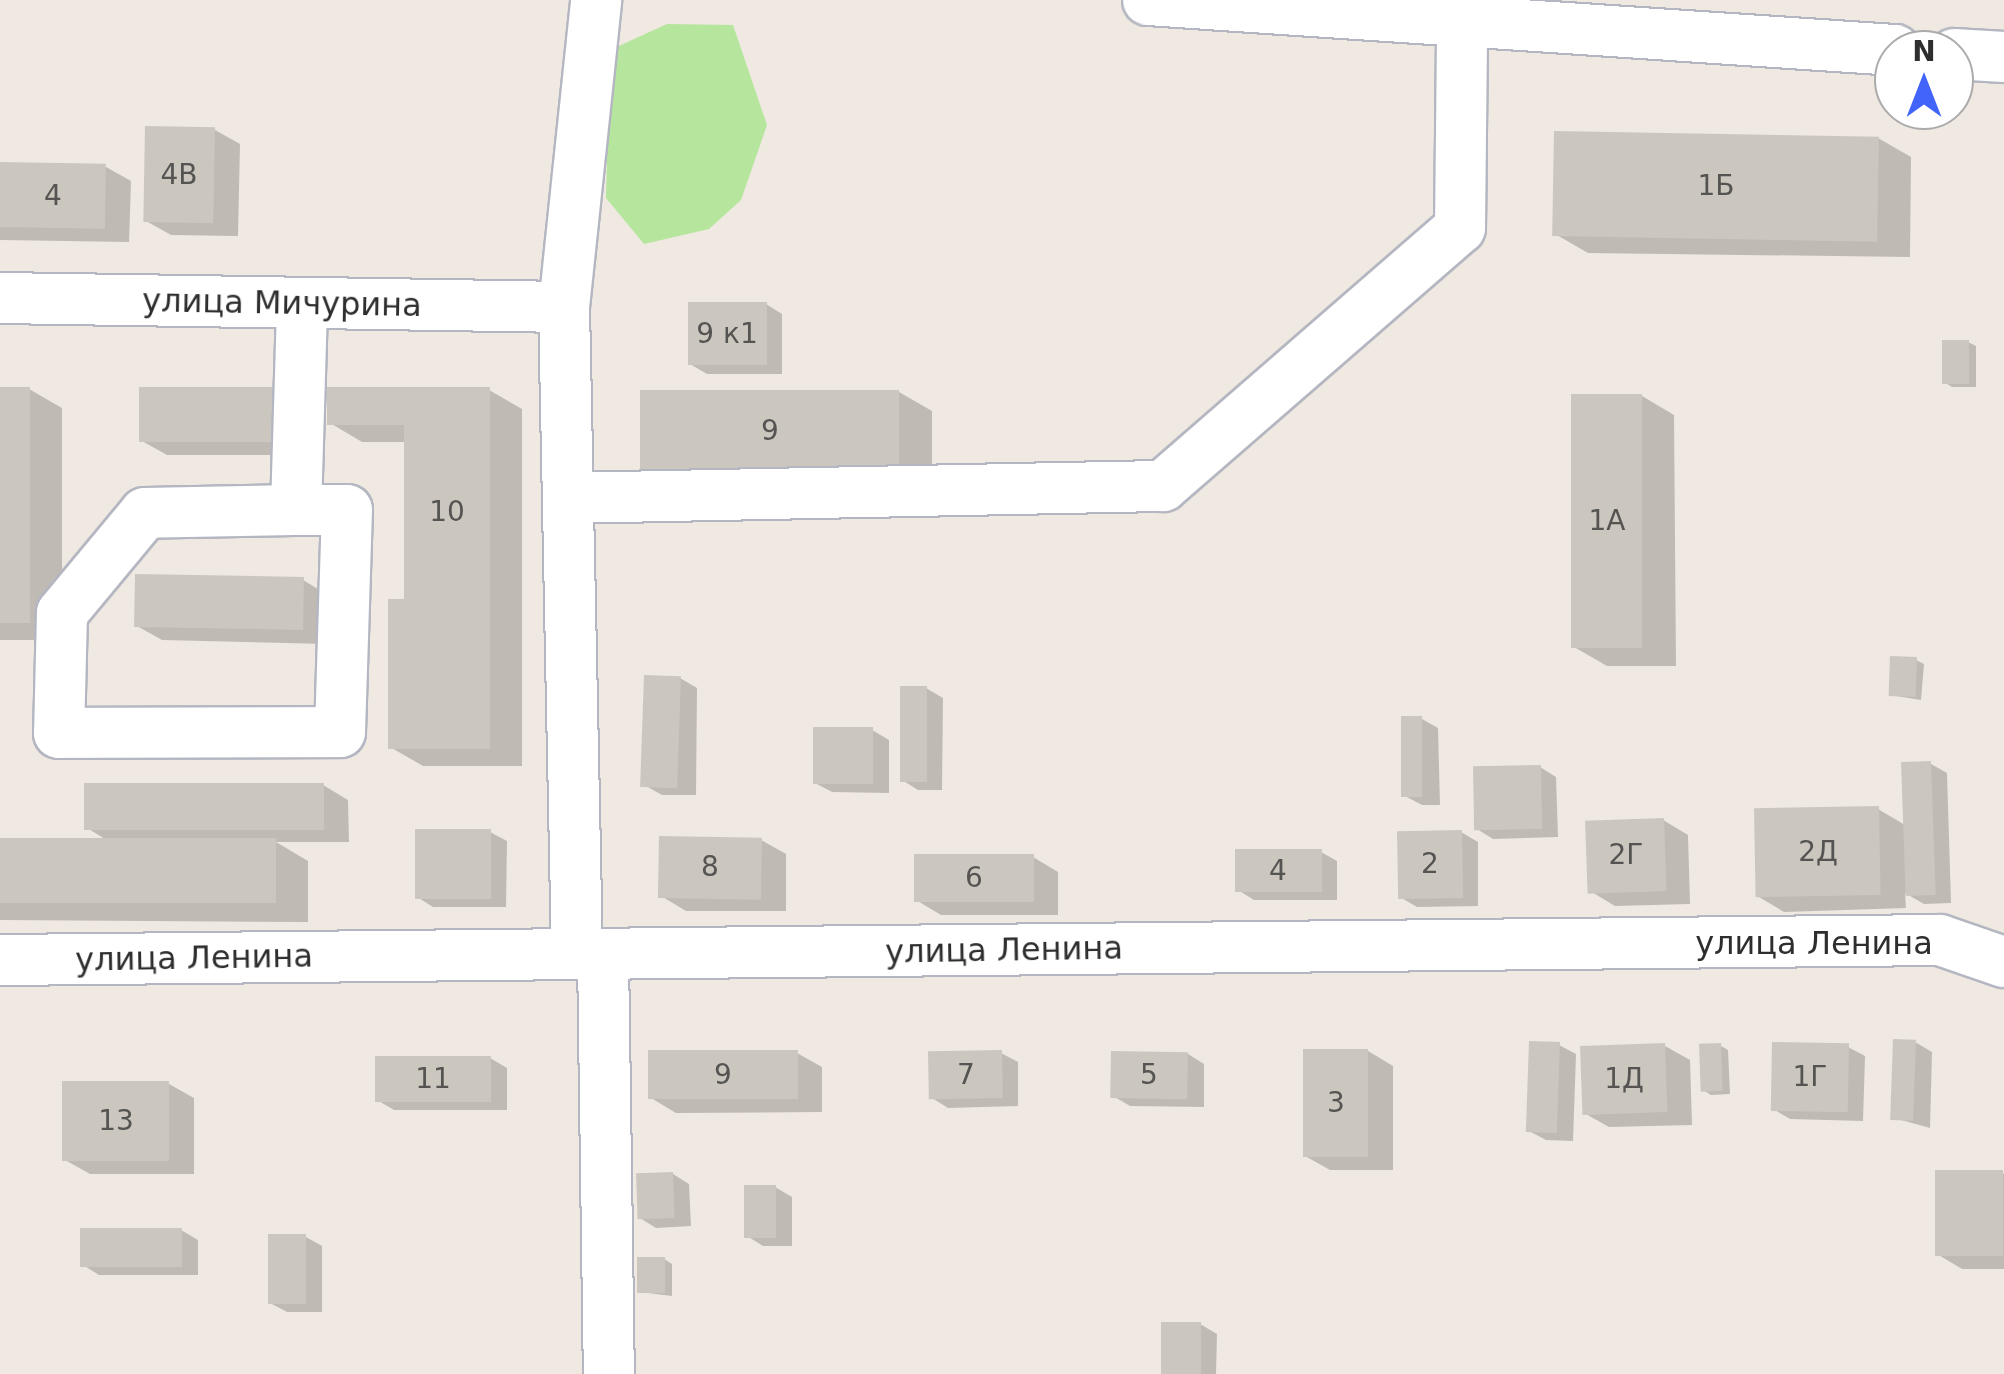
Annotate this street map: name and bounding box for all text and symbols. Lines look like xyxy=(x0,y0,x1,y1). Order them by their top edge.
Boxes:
north arrow xyxy=(1874,30,1974,130)
text: N xyxy=(1912,35,1936,68)
house number: 4В xyxy=(160,158,198,192)
house number: 1Б xyxy=(1697,169,1735,203)
house number: 4 xyxy=(44,179,62,213)
street label: улица Мичурина xyxy=(142,281,422,325)
house number: 9 к1 xyxy=(696,317,758,351)
house number: 9 xyxy=(761,414,779,448)
house number: 10 xyxy=(429,495,465,529)
house number: 1А xyxy=(1589,504,1625,538)
house number: 2Д xyxy=(1798,835,1838,869)
house number: 2Г xyxy=(1609,838,1643,872)
house number: 2 xyxy=(1421,847,1439,881)
house number: 8 xyxy=(701,850,719,884)
house number: 4 xyxy=(1269,854,1287,888)
house number: 6 xyxy=(965,861,983,895)
street label: улица Ленина xyxy=(1695,924,1933,962)
street label: улица Ленина xyxy=(885,929,1123,971)
street label: улица Ленина xyxy=(75,937,313,979)
house number: 9 xyxy=(714,1058,732,1092)
house number: 7 xyxy=(957,1058,975,1092)
house number: 5 xyxy=(1140,1058,1158,1092)
house number: 1Г xyxy=(1793,1060,1827,1094)
house number: 11 xyxy=(415,1062,451,1096)
house number: 1Д xyxy=(1604,1062,1644,1096)
house number: 3 xyxy=(1327,1086,1345,1120)
house number: 13 xyxy=(98,1104,134,1138)

